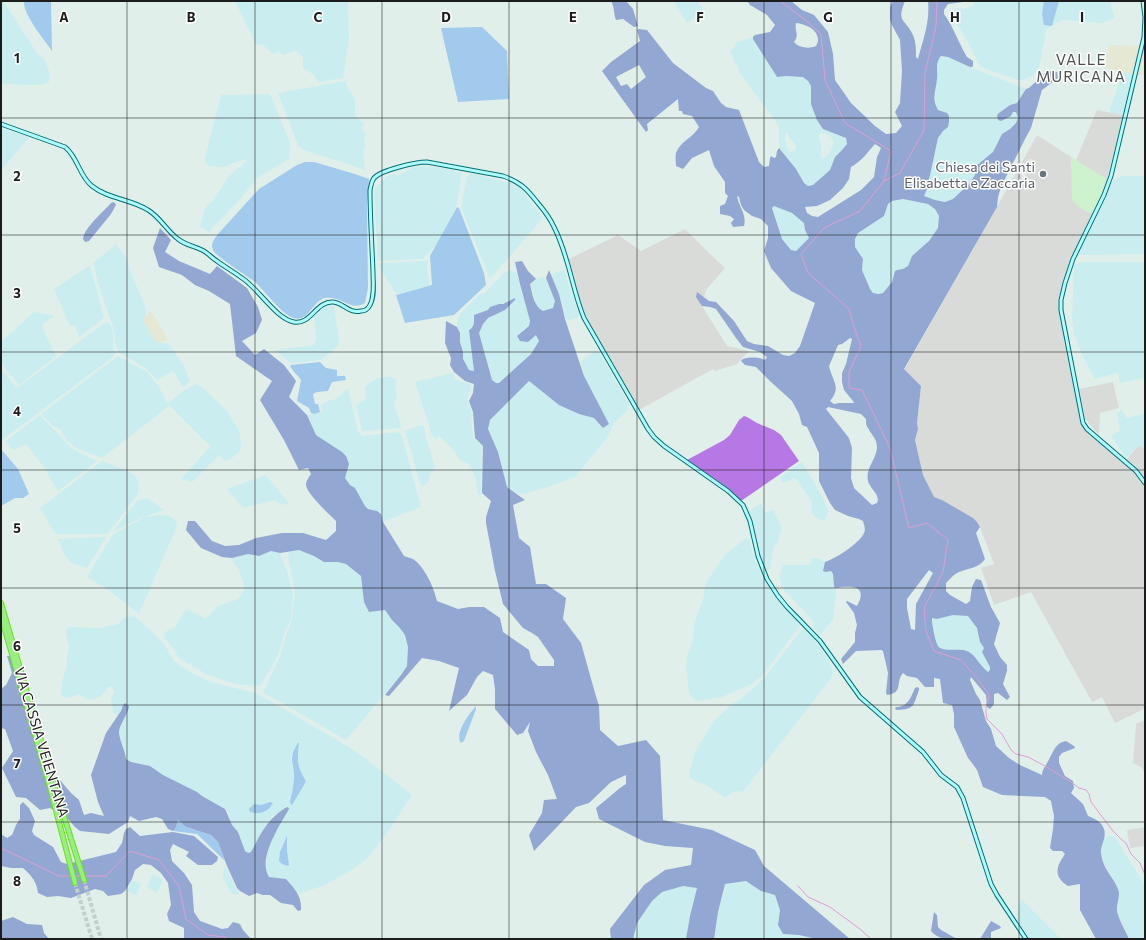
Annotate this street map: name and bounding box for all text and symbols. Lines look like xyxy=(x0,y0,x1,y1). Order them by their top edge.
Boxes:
text: A xyxy=(59,9,69,25)
text: B xyxy=(187,9,196,25)
text: C xyxy=(314,9,323,25)
text: D xyxy=(441,9,451,25)
text: E xyxy=(569,9,577,25)
text: F xyxy=(696,9,704,25)
text: G xyxy=(823,9,833,25)
text: H xyxy=(950,9,960,25)
text: I xyxy=(1080,9,1084,25)
text: 1 xyxy=(14,50,20,66)
district label: VALLE MURICANA xyxy=(1036,50,1126,85)
place label: Chiesa dei Santi Elisabetta e Zaccaria xyxy=(904,158,1035,191)
text: 2 xyxy=(13,168,21,184)
marker: Chiesa dei Santi Elisabetta e Zaccaria xyxy=(1038,169,1048,179)
text: 3 xyxy=(13,285,21,301)
text: 4 xyxy=(13,403,21,419)
text: 5 xyxy=(13,520,21,536)
text: 6 xyxy=(13,638,21,654)
street label: VIA CASSIA VEIENTANA xyxy=(11,665,73,819)
text: 7 xyxy=(13,755,21,771)
text: 8 xyxy=(13,873,21,889)

